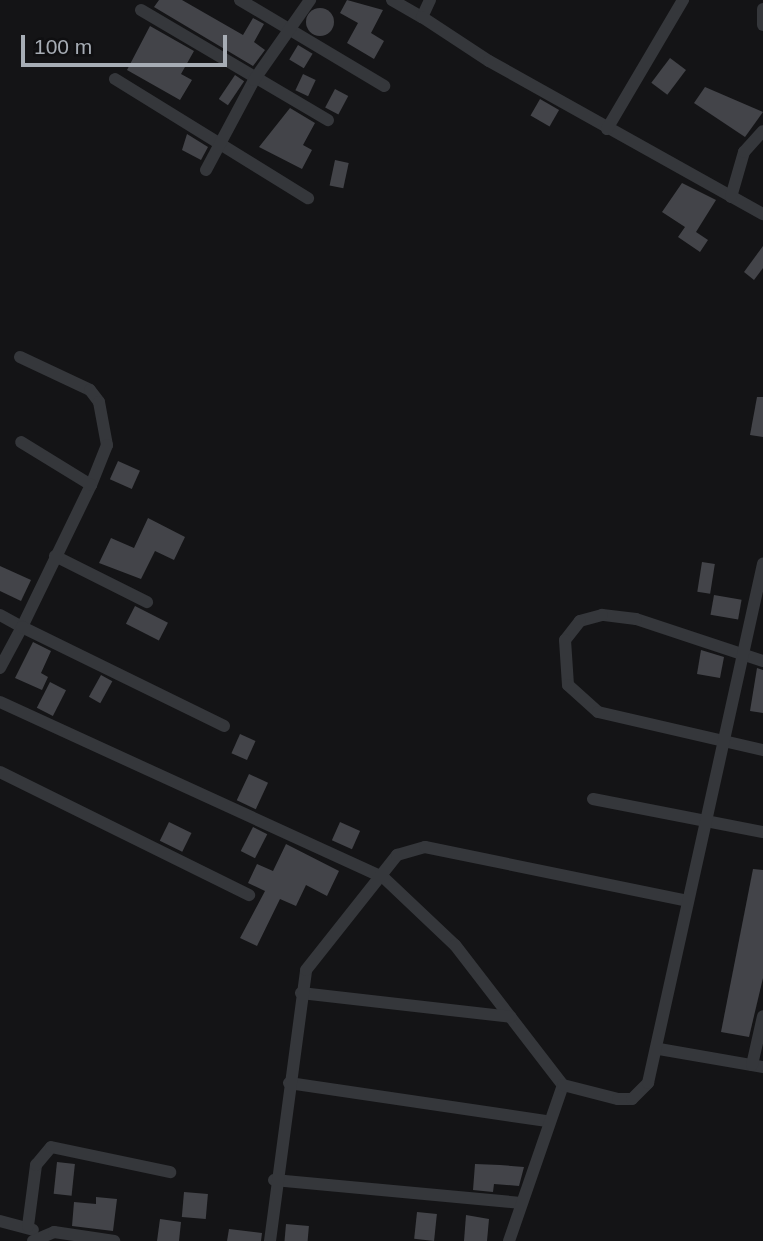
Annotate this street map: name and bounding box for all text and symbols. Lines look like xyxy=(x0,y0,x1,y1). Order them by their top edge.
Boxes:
scale bar xyxy=(24,21,231,65)
text: 100 m xyxy=(34,35,92,58)

